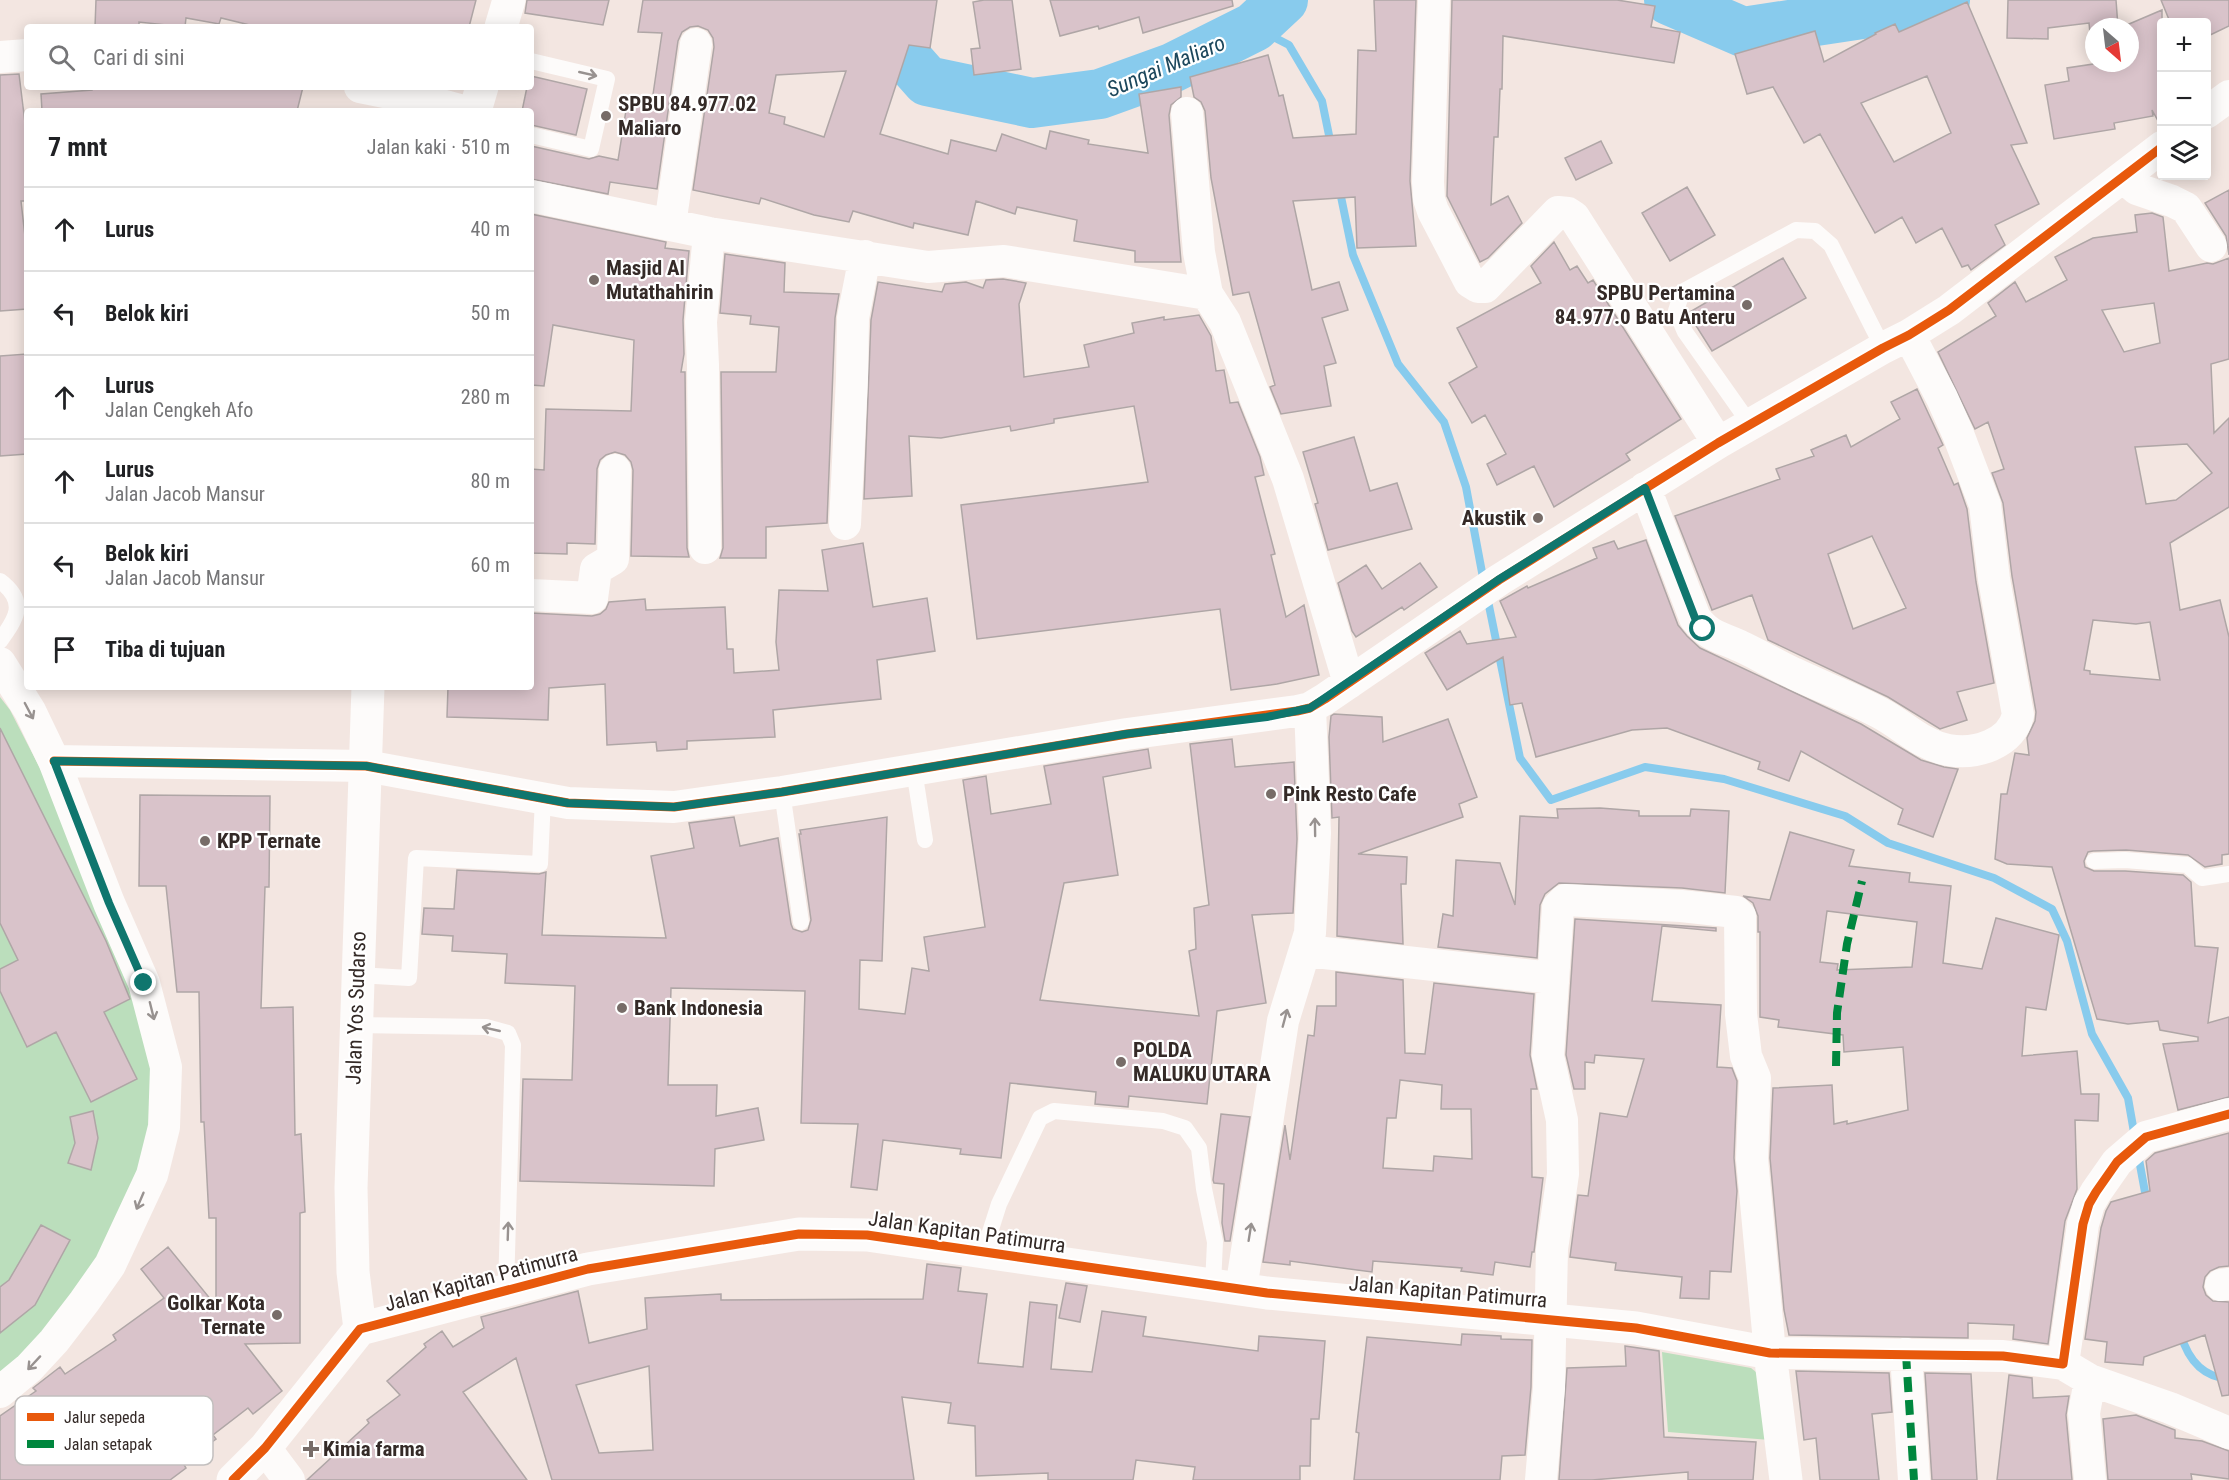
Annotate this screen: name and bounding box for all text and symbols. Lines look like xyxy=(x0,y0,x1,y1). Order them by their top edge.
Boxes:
north arrow xyxy=(2085,18,2139,72)
map controls xyxy=(2157,18,2211,180)
button: + xyxy=(2157,18,2211,72)
search box xyxy=(24,24,534,90)
water label: Sungai Maliaro xyxy=(1103,30,1229,102)
icon: search xyxy=(45,41,78,74)
text: Cari di sini xyxy=(93,45,185,70)
one-way arrow xyxy=(578,69,597,81)
button: − xyxy=(2157,72,2211,126)
place label: SPBU 84.977.02 Maliaro xyxy=(618,92,756,140)
marker: SPBU 84.977.02 Maliaro xyxy=(599,109,613,123)
button: layers xyxy=(2157,126,2211,180)
text: 7 mnt xyxy=(48,132,107,162)
text: Jalan kaki · 510 m xyxy=(367,135,510,159)
icon: ahead xyxy=(48,213,81,246)
text: Lurus xyxy=(105,217,154,242)
text: 40 m xyxy=(471,217,510,241)
place label: Masjid Al Mutathahirin xyxy=(606,256,713,304)
marker: Masjid Al Mutathahirin xyxy=(587,273,601,287)
place label: SPBU Pertamina 84.977.0 Batu Anteru xyxy=(1555,281,1735,329)
icon: left xyxy=(48,297,81,330)
marker: SPBU Pertamina 84.977.0 Batu Anteru xyxy=(1740,298,1754,312)
text: Belok kiri xyxy=(105,301,189,326)
text: 50 m xyxy=(471,301,510,325)
text: Lurus xyxy=(105,373,154,398)
icon: ahead xyxy=(48,381,81,414)
text: 280 m xyxy=(461,385,510,409)
text: Jalan Cengkeh Afo xyxy=(105,398,253,422)
text: Lurus xyxy=(105,457,154,482)
icon: ahead xyxy=(48,465,81,498)
text: 80 m xyxy=(471,469,510,493)
text: Jalan Jacob Mansur xyxy=(105,482,265,506)
place label: Akustik xyxy=(1462,506,1527,530)
marker: Akustik xyxy=(1531,511,1545,525)
text: Belok kiri xyxy=(105,541,189,566)
icon: left xyxy=(48,549,81,582)
text: 60 m xyxy=(471,553,510,577)
text: Jalan Jacob Mansur xyxy=(105,566,265,590)
route start xyxy=(1689,615,1715,641)
icon: arrive xyxy=(48,633,81,666)
text: Tiba di tujuan xyxy=(105,637,225,662)
one-way arrow xyxy=(23,702,35,719)
place label: Pink Resto Cafe xyxy=(1283,782,1417,806)
marker: Pink Resto Cafe xyxy=(1264,787,1278,801)
one-way arrow xyxy=(1309,818,1321,838)
place label: KPP Ternate xyxy=(217,829,321,853)
marker: KPP Ternate xyxy=(198,834,212,848)
street label: Jalan Yos Sudarso xyxy=(341,931,371,1085)
route end xyxy=(130,969,156,995)
place label: Bank Indonesia xyxy=(634,996,763,1020)
one-way arrow xyxy=(146,1001,158,1020)
marker: Bank Indonesia xyxy=(615,1001,629,1015)
one-way arrow xyxy=(1279,1009,1291,1028)
one-way arrow xyxy=(482,1022,501,1034)
place label: POLDA MALUKU UTARA xyxy=(1133,1038,1271,1086)
marker: POLDA MALUKU UTARA xyxy=(1114,1055,1128,1069)
one-way arrow xyxy=(134,1191,146,1209)
street label: Jalan Kapitan Patimurra xyxy=(867,1206,1067,1258)
one-way arrow xyxy=(502,1221,513,1241)
one-way arrow xyxy=(1244,1222,1255,1242)
street label: Jalan Kapitan Patimurra xyxy=(382,1242,580,1316)
street label: Jalan Kapitan Patimurra xyxy=(1348,1271,1548,1313)
place label: Golkar Kota Ternate xyxy=(167,1291,265,1339)
marker: Golkar Kota Ternate xyxy=(270,1308,284,1322)
one-way arrow xyxy=(27,1355,41,1370)
legend xyxy=(15,1396,213,1465)
text: Jalur sepeda xyxy=(64,1408,145,1427)
text: Jalan setapak xyxy=(64,1435,153,1454)
place label: Kimia farma xyxy=(323,1437,425,1461)
marker: Kimia farma xyxy=(304,1442,318,1456)

